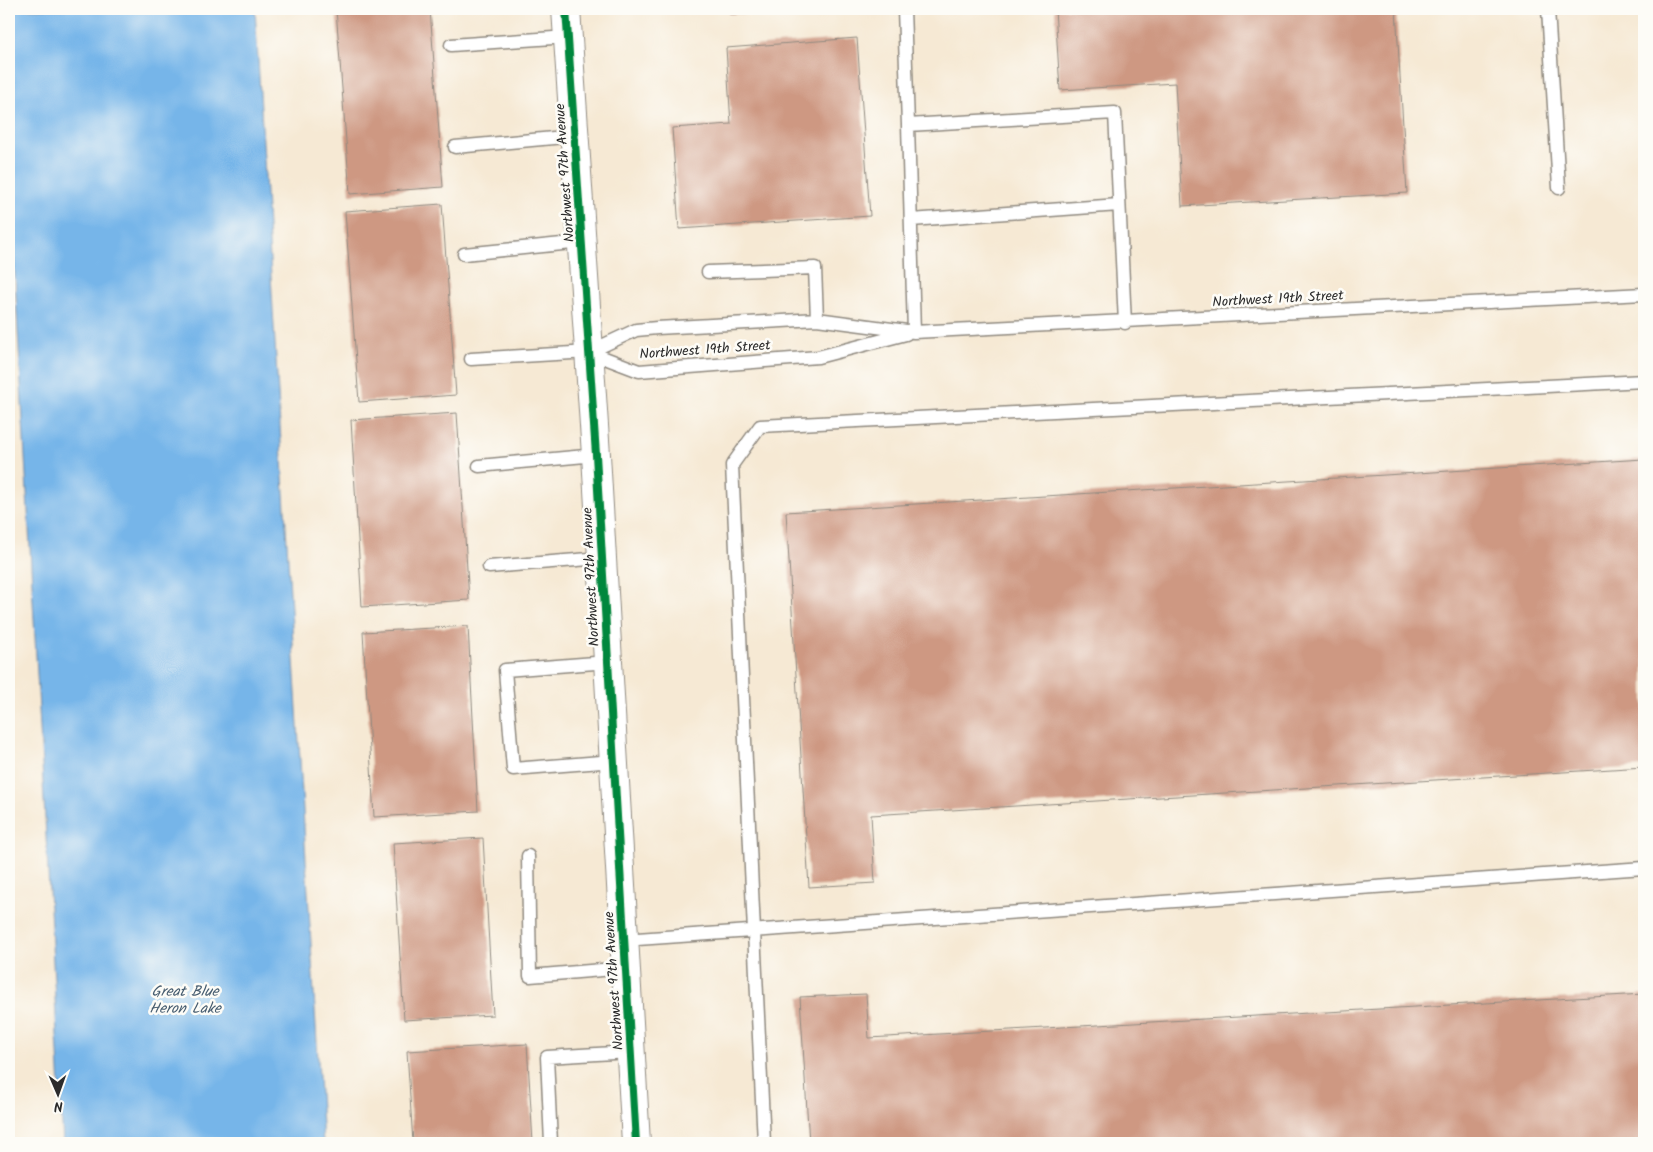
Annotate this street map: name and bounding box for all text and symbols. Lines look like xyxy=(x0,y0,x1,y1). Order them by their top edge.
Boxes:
street label: Northwest 97th Avenue xyxy=(549,102,581,243)
street label: Northwest 19th Street xyxy=(1212,285,1345,313)
street label: Northwest 19th Street xyxy=(639,334,772,366)
street label: Northwest 97th Avenue xyxy=(576,506,606,647)
street label: Northwest 97th Avenue xyxy=(598,910,630,1051)
water label: Great Blue Heron Lake xyxy=(149,980,222,1021)
north arrow xyxy=(32,1070,82,1120)
text: N xyxy=(53,1095,63,1117)

